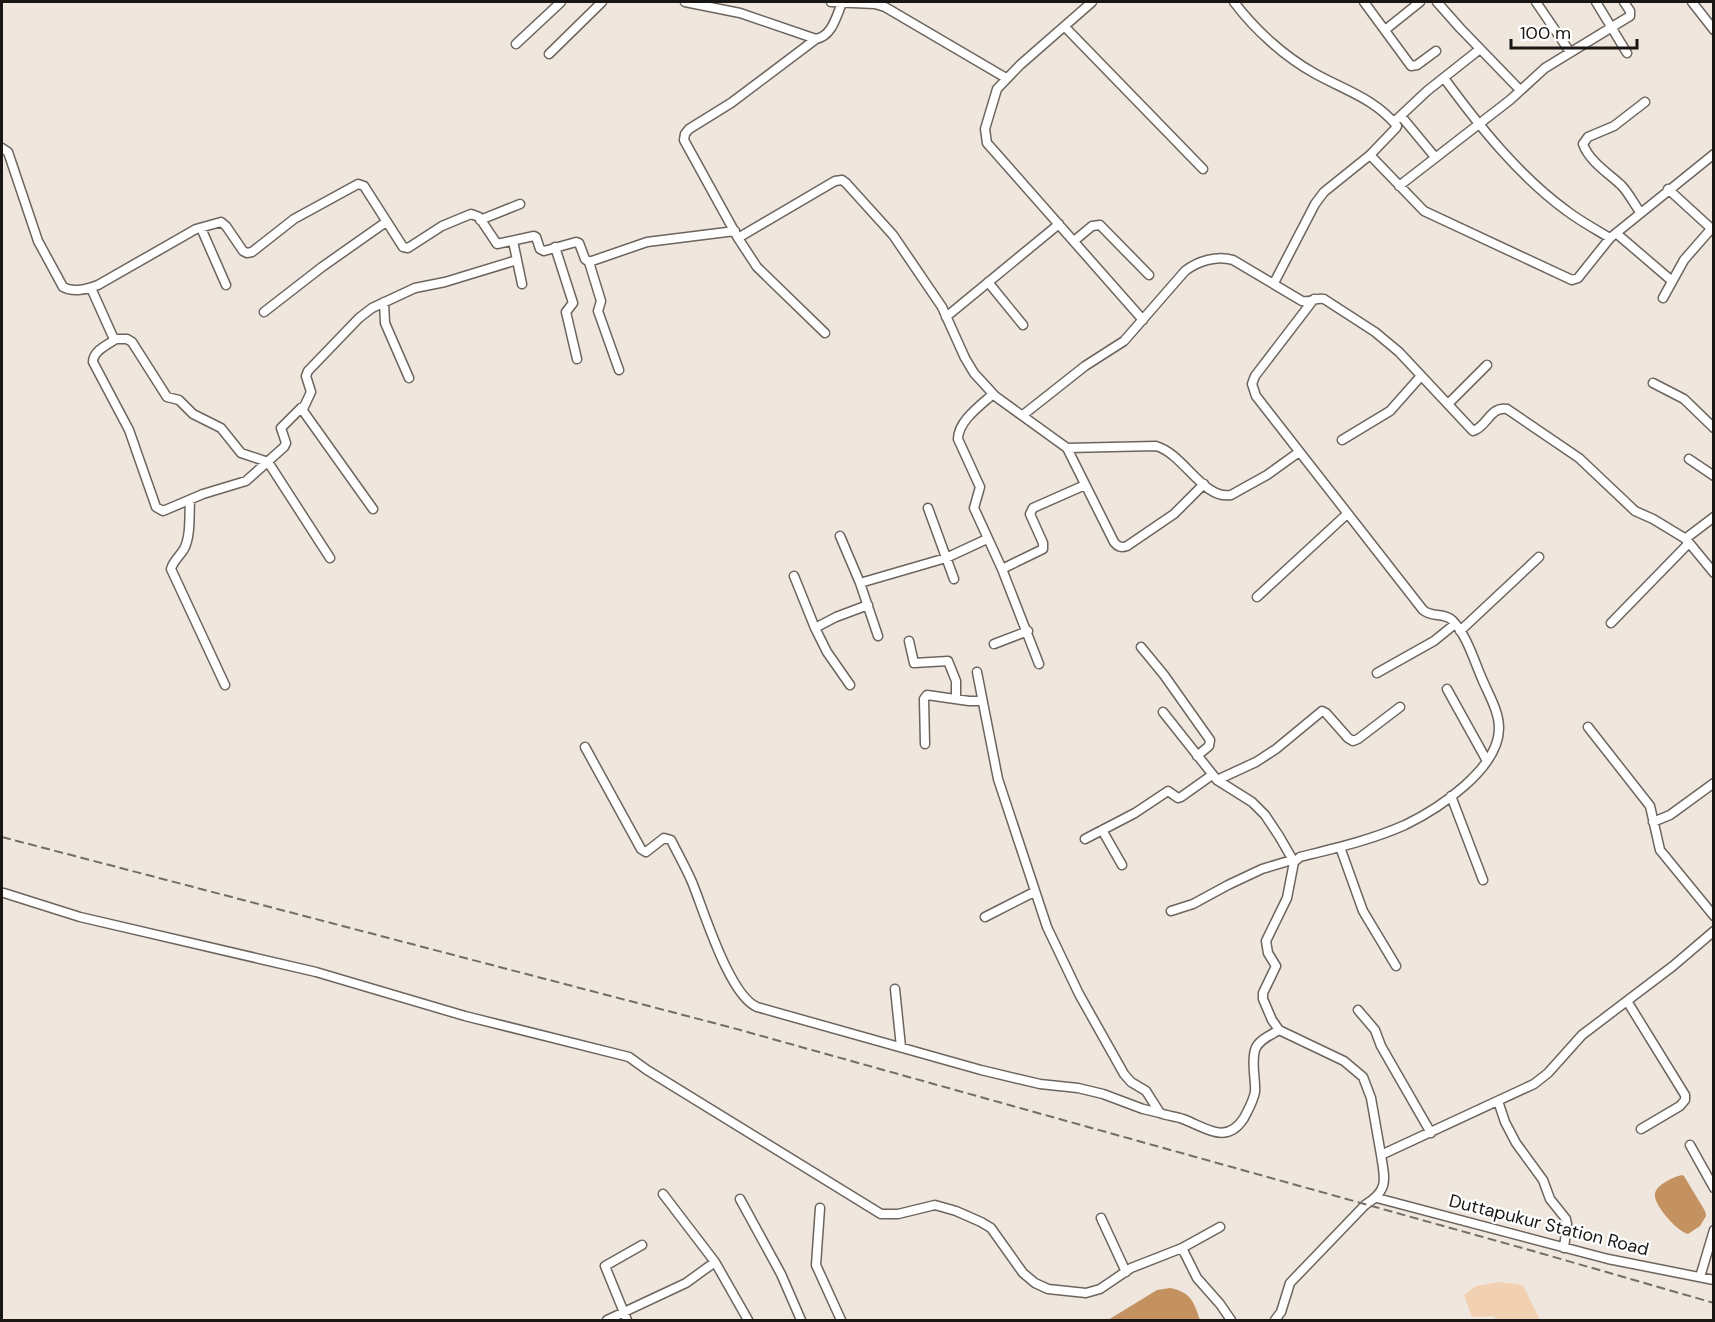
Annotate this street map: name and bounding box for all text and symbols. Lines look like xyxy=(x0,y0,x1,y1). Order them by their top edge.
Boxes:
scale bar xyxy=(1511,12,1637,50)
text: 100 m xyxy=(1520,21,1571,45)
street label: Duttapukur Station Road xyxy=(1447,1189,1651,1261)

